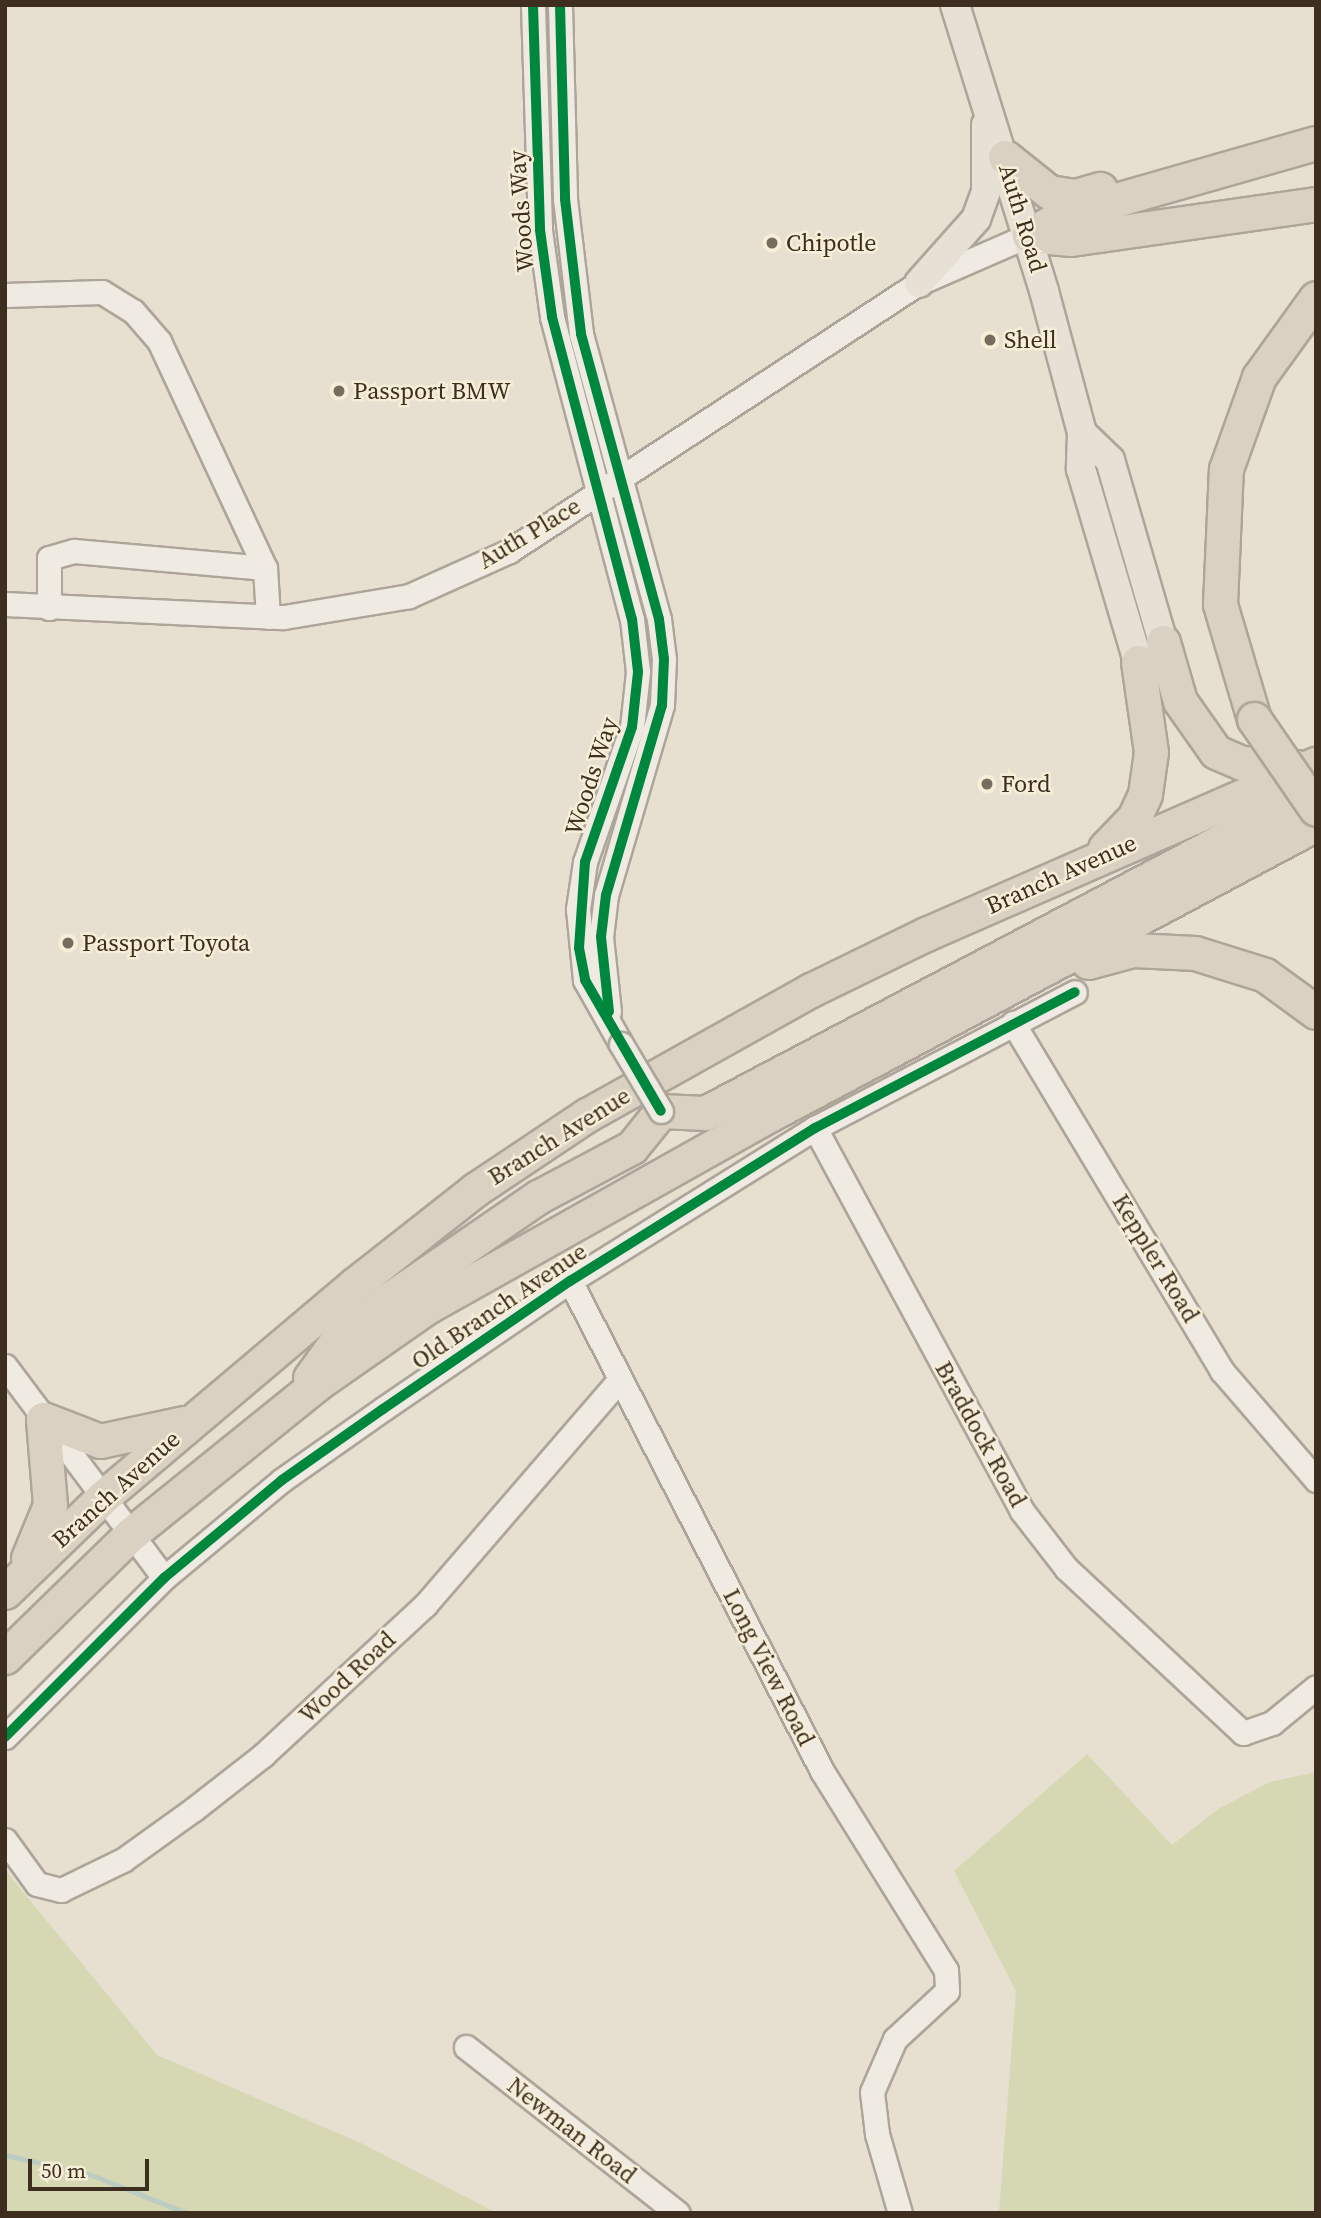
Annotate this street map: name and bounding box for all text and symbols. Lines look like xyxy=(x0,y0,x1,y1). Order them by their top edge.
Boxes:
street label: Woods Way xyxy=(502,149,540,273)
street label: Auth Road xyxy=(993,160,1053,276)
place label: Chipotle xyxy=(786,229,877,257)
marker: Chipotle xyxy=(764,235,780,251)
place label: Shell xyxy=(1004,326,1057,354)
marker: Shell xyxy=(982,332,998,348)
place label: Passport BMW xyxy=(353,377,510,405)
marker: Passport BMW xyxy=(331,383,347,399)
street label: Auth Place xyxy=(473,491,585,575)
street label: Woods Way xyxy=(558,713,624,839)
place label: Ford xyxy=(1001,770,1051,798)
marker: Ford xyxy=(979,776,995,792)
street label: Branch Avenue xyxy=(981,828,1141,920)
place label: Passport Toyota xyxy=(82,929,251,957)
marker: Passport Toyota xyxy=(60,935,76,951)
street label: Branch Avenue xyxy=(483,1081,635,1191)
street label: Keppler Road xyxy=(1106,1189,1206,1327)
street label: Old Branch Avenue xyxy=(406,1237,592,1375)
street label: Braddock Road xyxy=(929,1356,1033,1512)
street label: Branch Avenue xyxy=(46,1424,186,1554)
street label: Long View Road xyxy=(717,1583,821,1751)
street label: Wood Road xyxy=(293,1625,401,1729)
street label: Newman Road xyxy=(502,2071,642,2189)
scale bar xyxy=(32,2144,152,2188)
text: 50 m xyxy=(41,2156,86,2185)

